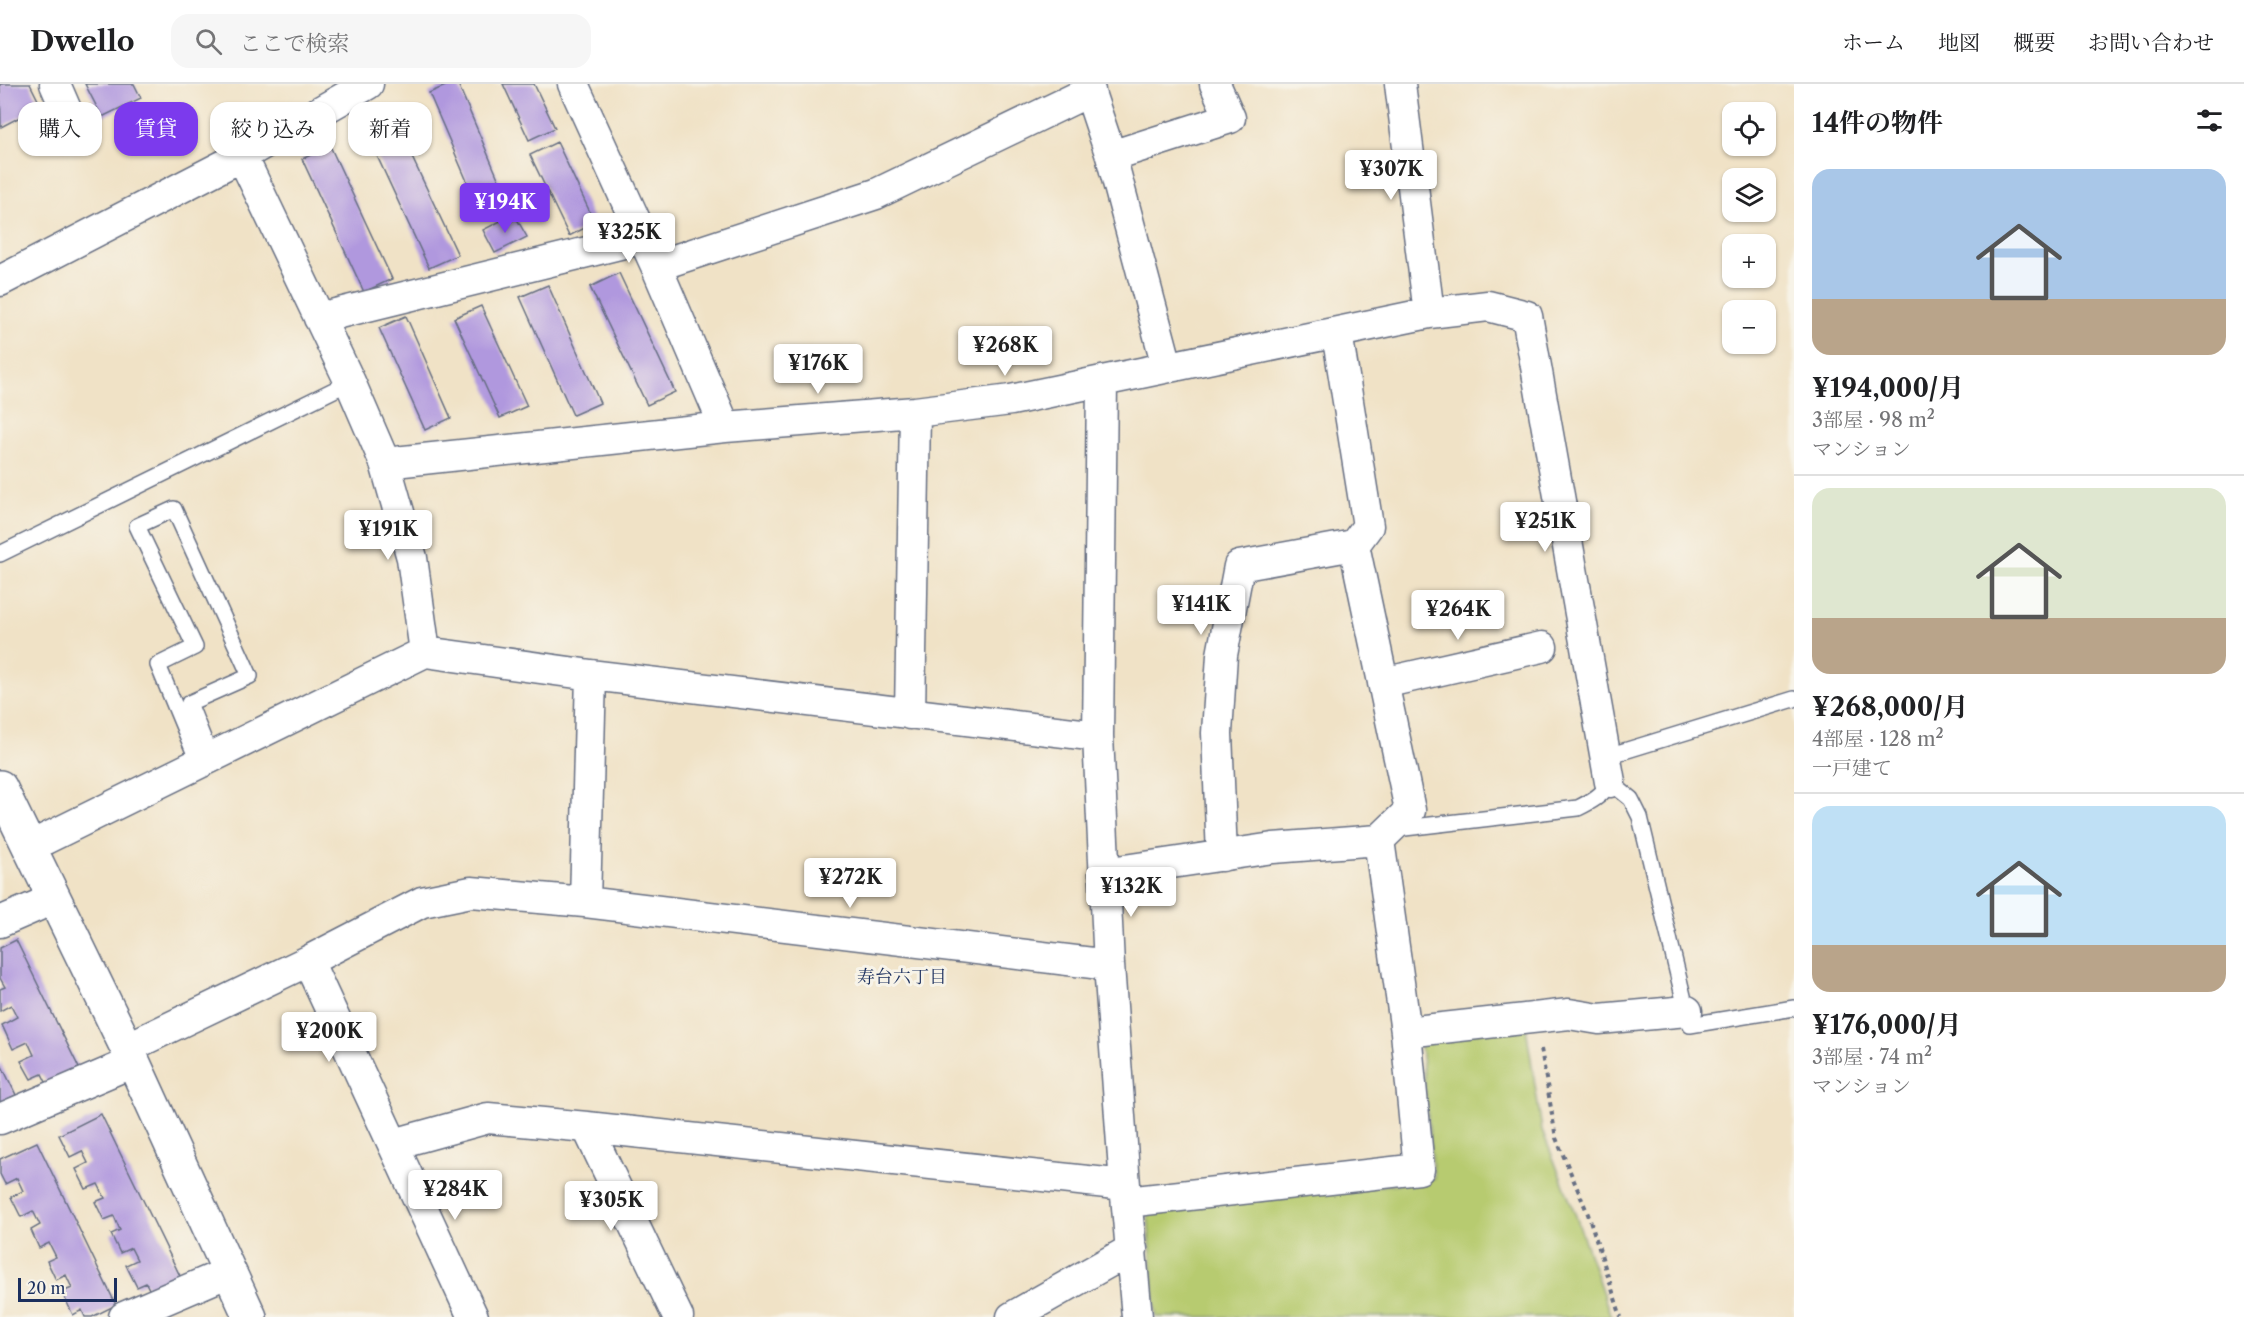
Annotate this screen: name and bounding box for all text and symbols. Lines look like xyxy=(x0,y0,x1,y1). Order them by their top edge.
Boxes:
search box xyxy=(171,14,591,68)
text: Dwello xyxy=(30,24,135,58)
icon: search xyxy=(192,25,225,58)
text: ここで検索 xyxy=(240,30,350,57)
text: ホーム xyxy=(1842,30,1905,55)
text: 地図 xyxy=(1938,30,1980,55)
text: 概要 xyxy=(2013,30,2055,55)
text: お問い合わせ xyxy=(2088,30,2214,55)
chip: 購入 xyxy=(18,102,102,156)
chip: 賃貸 xyxy=(114,102,198,156)
chip: 絞り込み xyxy=(210,102,336,156)
chip: 新着 xyxy=(348,102,432,156)
map controls xyxy=(1722,102,1776,354)
button: locate xyxy=(1722,102,1776,156)
icon: filters xyxy=(2193,104,2226,137)
text: 14件の物件 xyxy=(1812,107,1943,139)
pin: ¥307K xyxy=(1349,150,1433,201)
text: ¥307K xyxy=(1359,157,1423,181)
button: layers xyxy=(1722,168,1776,222)
pin: ¥194K xyxy=(463,183,547,234)
text: ¥194K xyxy=(474,190,536,214)
icon: home xyxy=(1965,208,2073,316)
pin: ¥325K xyxy=(587,213,671,264)
text: ¥325K xyxy=(597,220,661,244)
button: + xyxy=(1722,234,1776,288)
button: − xyxy=(1722,300,1776,354)
pin: ¥268K xyxy=(963,326,1047,377)
text: ¥268K xyxy=(972,333,1038,357)
pin: ¥176K xyxy=(776,344,860,395)
text: ¥176K xyxy=(788,351,848,375)
text: ¥194,000/月 xyxy=(1812,372,1964,404)
text: 3部屋 · 98 m² xyxy=(1812,408,1935,432)
text: マンション xyxy=(1812,437,1911,461)
pin: ¥251K xyxy=(1503,502,1587,553)
text: ¥251K xyxy=(1514,509,1576,533)
pin: ¥191K xyxy=(346,510,430,561)
text: ¥191K xyxy=(358,517,418,541)
icon: home xyxy=(1965,527,2073,635)
pin: ¥141K xyxy=(1159,585,1243,636)
pin: ¥264K xyxy=(1416,590,1500,641)
text: ¥141K xyxy=(1171,592,1231,616)
text: ¥264K xyxy=(1425,597,1491,621)
text: ¥268,000/月 xyxy=(1812,691,1969,723)
text: 4部屋 · 128 m² xyxy=(1812,727,1944,751)
text: 一戸建て xyxy=(1812,756,1892,780)
icon: home xyxy=(1965,845,2073,953)
pin: ¥272K xyxy=(808,858,892,909)
text: ¥272K xyxy=(818,865,882,889)
pin: ¥132K xyxy=(1089,867,1173,918)
text: ¥132K xyxy=(1100,874,1162,898)
district label: 寿台六丁目 xyxy=(857,966,947,988)
text: ¥176,000/月 xyxy=(1812,1009,1962,1041)
pin: ¥200K xyxy=(287,1012,371,1063)
text: ¥200K xyxy=(296,1019,362,1043)
text: 3部屋 · 74 m² xyxy=(1812,1045,1932,1069)
text: マンション xyxy=(1812,1074,1911,1098)
pin: ¥284K xyxy=(413,1170,497,1221)
text: ¥284K xyxy=(422,1177,488,1201)
pin: ¥305K xyxy=(569,1181,653,1232)
text: ¥305K xyxy=(579,1188,643,1212)
scale bar xyxy=(18,1275,117,1302)
text: 20 m xyxy=(27,1278,66,1298)

